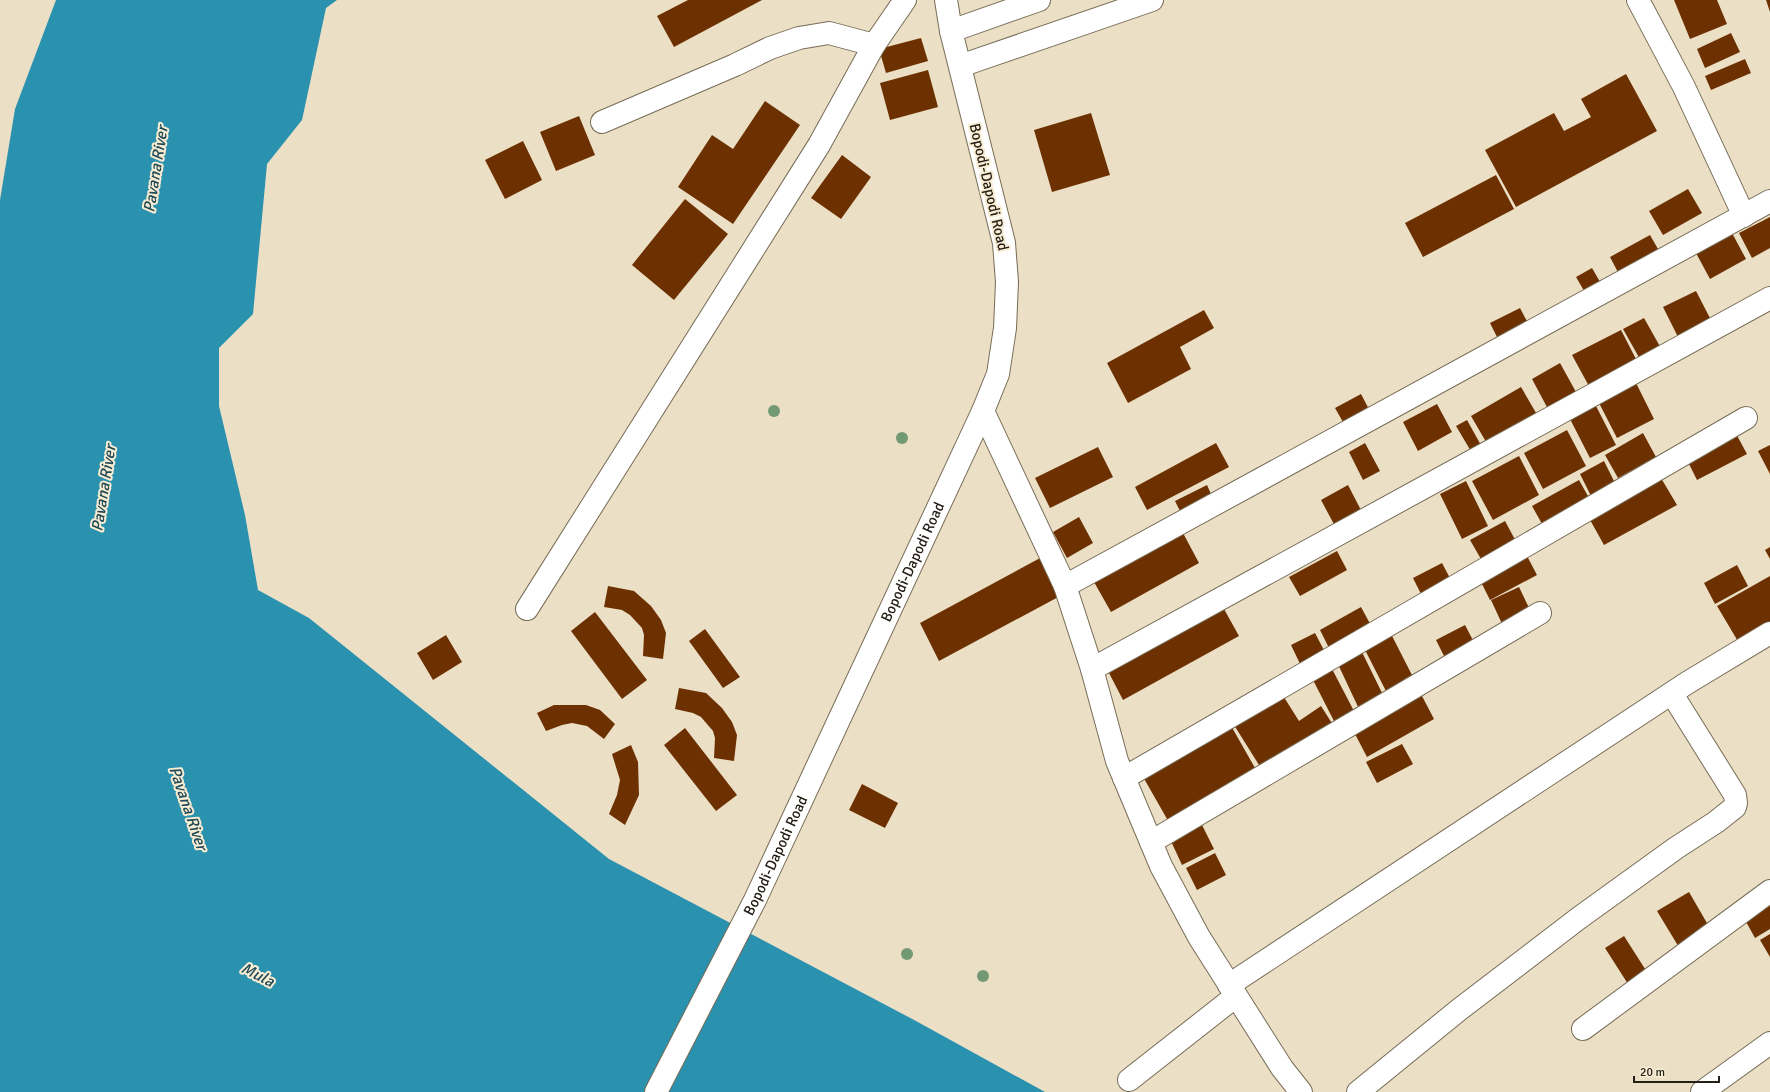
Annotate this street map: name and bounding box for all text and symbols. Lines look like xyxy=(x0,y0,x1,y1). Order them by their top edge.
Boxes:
street label: Bopodi-Dapodi Road xyxy=(966,122,1012,252)
water label: Pavana River xyxy=(139,123,173,214)
water label: Pavana River xyxy=(87,442,121,533)
street label: Bopodi-Dapodi Road xyxy=(877,499,948,625)
water label: Pavana River xyxy=(164,764,212,855)
street label: Bopodi-Dapodi Road xyxy=(740,793,811,918)
water label: Mula xyxy=(238,958,278,992)
scale bar xyxy=(1634,1058,1719,1084)
text: 20 m xyxy=(1640,1065,1665,1080)

